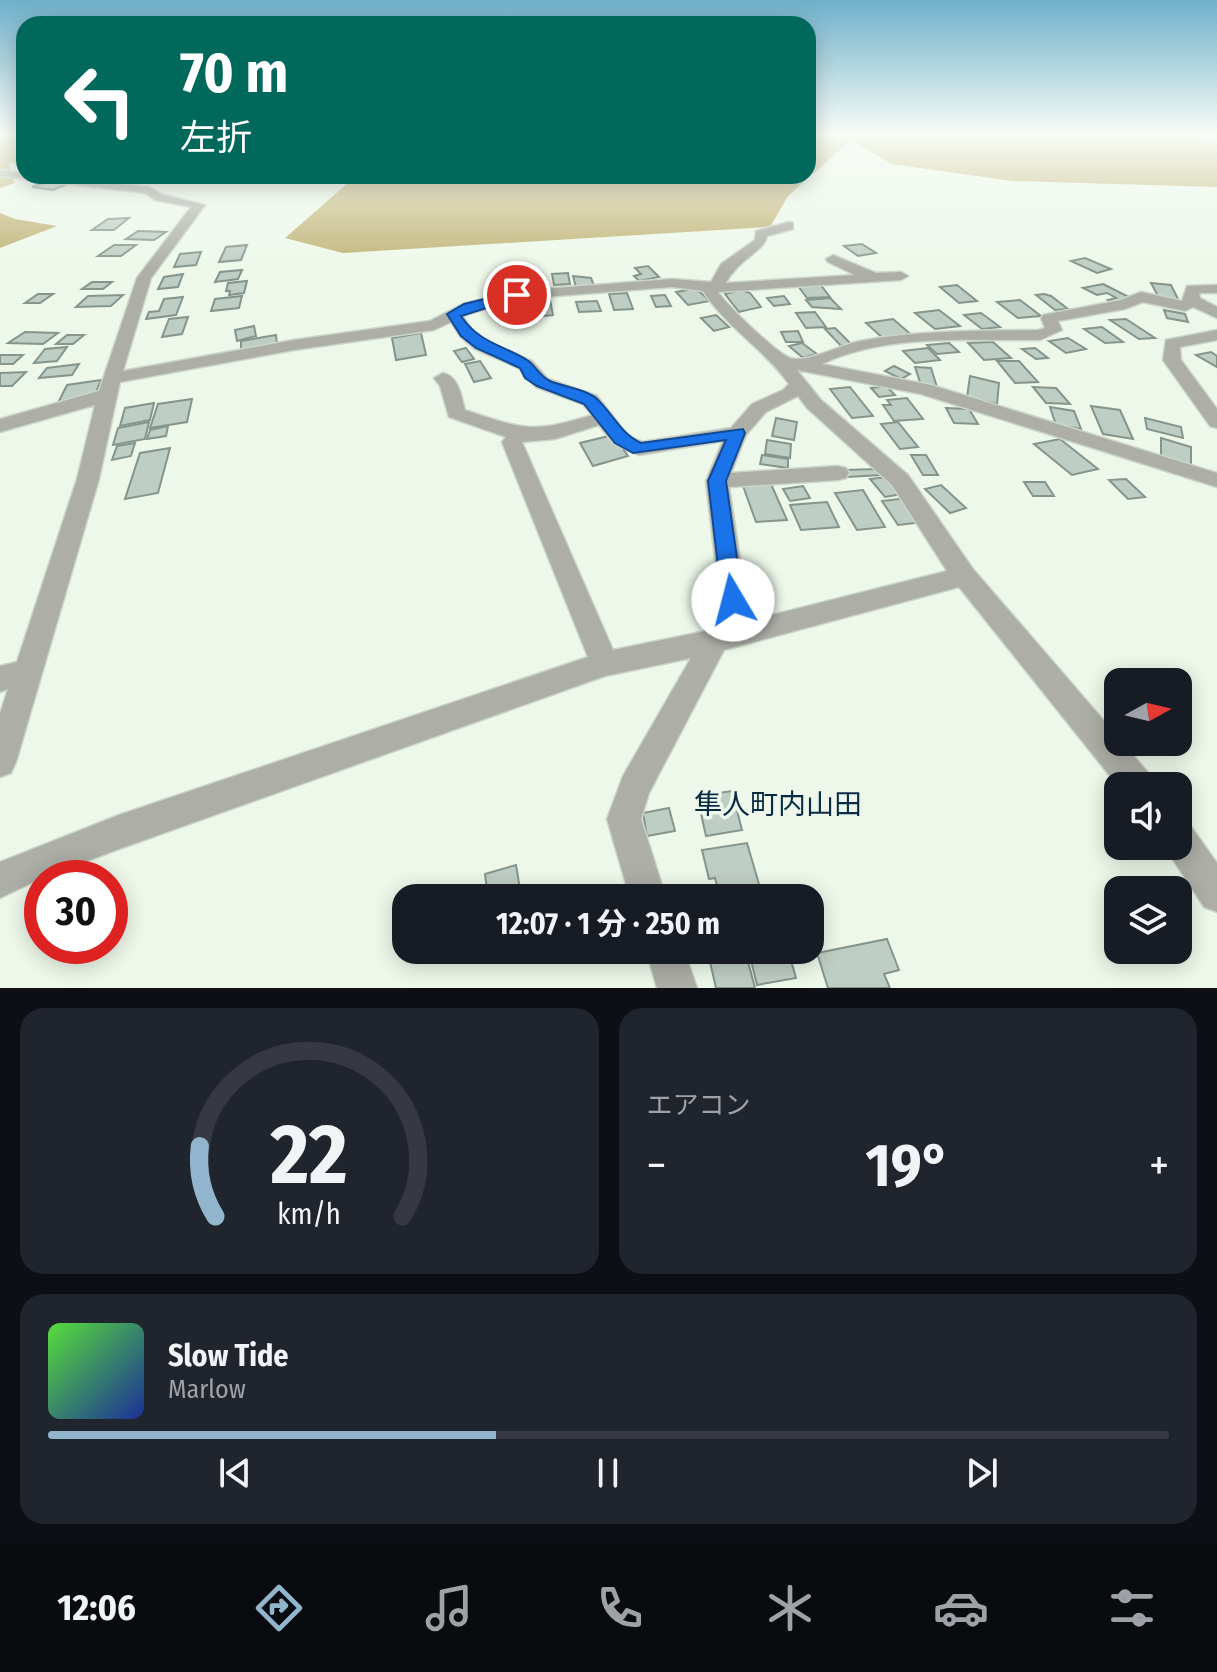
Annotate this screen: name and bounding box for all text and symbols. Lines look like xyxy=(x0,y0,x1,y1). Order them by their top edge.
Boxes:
text: 70 m xyxy=(180,40,288,107)
icon: left xyxy=(48,48,152,152)
text: 左折 xyxy=(180,116,252,160)
pin xyxy=(483,261,551,329)
icon: arrive xyxy=(495,273,539,317)
position arrow xyxy=(691,558,775,642)
north arrow xyxy=(1104,668,1192,756)
map controls xyxy=(1104,668,1192,964)
button: sound xyxy=(1104,772,1192,860)
district label: 隼人町内山田 xyxy=(694,788,862,821)
speed limit sign: 30 xyxy=(24,860,128,964)
button: layers xyxy=(1104,876,1192,964)
text: 12:07 · 1 分 · 250 m xyxy=(496,906,720,942)
text: エアコン xyxy=(647,1090,751,1121)
text: 22 xyxy=(270,1105,348,1205)
text: 19° xyxy=(865,1130,950,1202)
text: − xyxy=(647,1139,666,1192)
text: + xyxy=(1149,1139,1169,1192)
text: km/h xyxy=(277,1197,341,1232)
text: Slow Tide xyxy=(168,1338,289,1374)
text: Marlow xyxy=(168,1374,246,1405)
icon: previous xyxy=(213,1451,257,1495)
icon: pause xyxy=(586,1451,630,1495)
icon: next xyxy=(960,1451,1004,1495)
icon: directions xyxy=(251,1580,307,1636)
icon: music xyxy=(421,1580,477,1636)
icon: phone xyxy=(592,1580,648,1636)
icon: climate xyxy=(762,1580,818,1636)
icon: car xyxy=(933,1580,989,1636)
icon: filters xyxy=(1104,1580,1160,1636)
text: 12:06 xyxy=(57,1586,136,1630)

